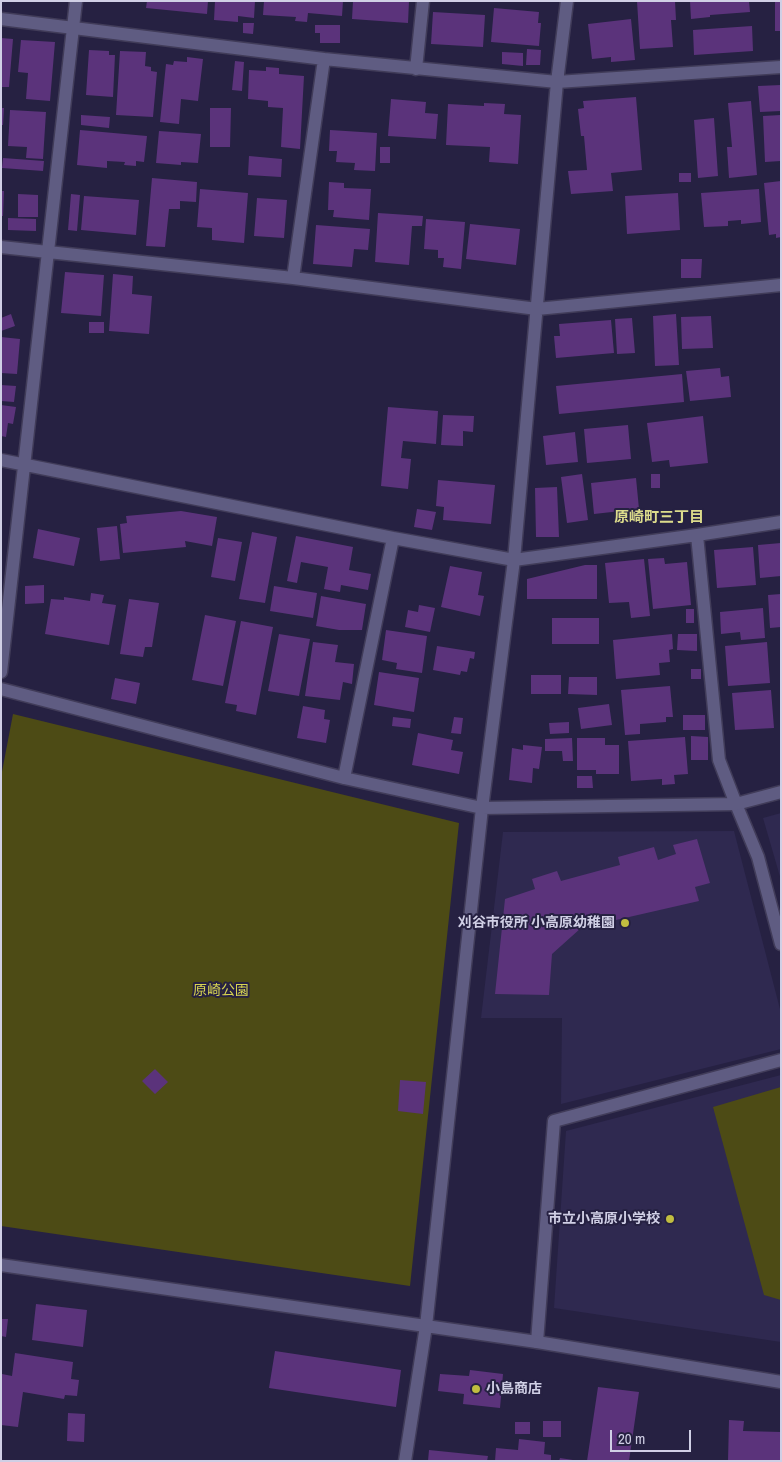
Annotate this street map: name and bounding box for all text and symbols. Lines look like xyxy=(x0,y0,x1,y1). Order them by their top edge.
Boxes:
district label: 原崎町三丁目 xyxy=(614,509,704,527)
place label: 刈谷市役所 小高原幼稚園 xyxy=(458,915,615,931)
marker: 刈谷市役所 小高原幼稚園 xyxy=(619,917,631,929)
park label: 原崎公園 xyxy=(193,983,249,999)
place label: 市立小高原小学校 xyxy=(548,1211,660,1227)
marker: 市立小高原小学校 xyxy=(664,1213,676,1225)
place label: 小島商店 xyxy=(486,1381,542,1397)
marker: 小島商店 xyxy=(470,1383,482,1395)
scale bar xyxy=(612,1420,693,1452)
text: 20 m xyxy=(618,1428,645,1449)

